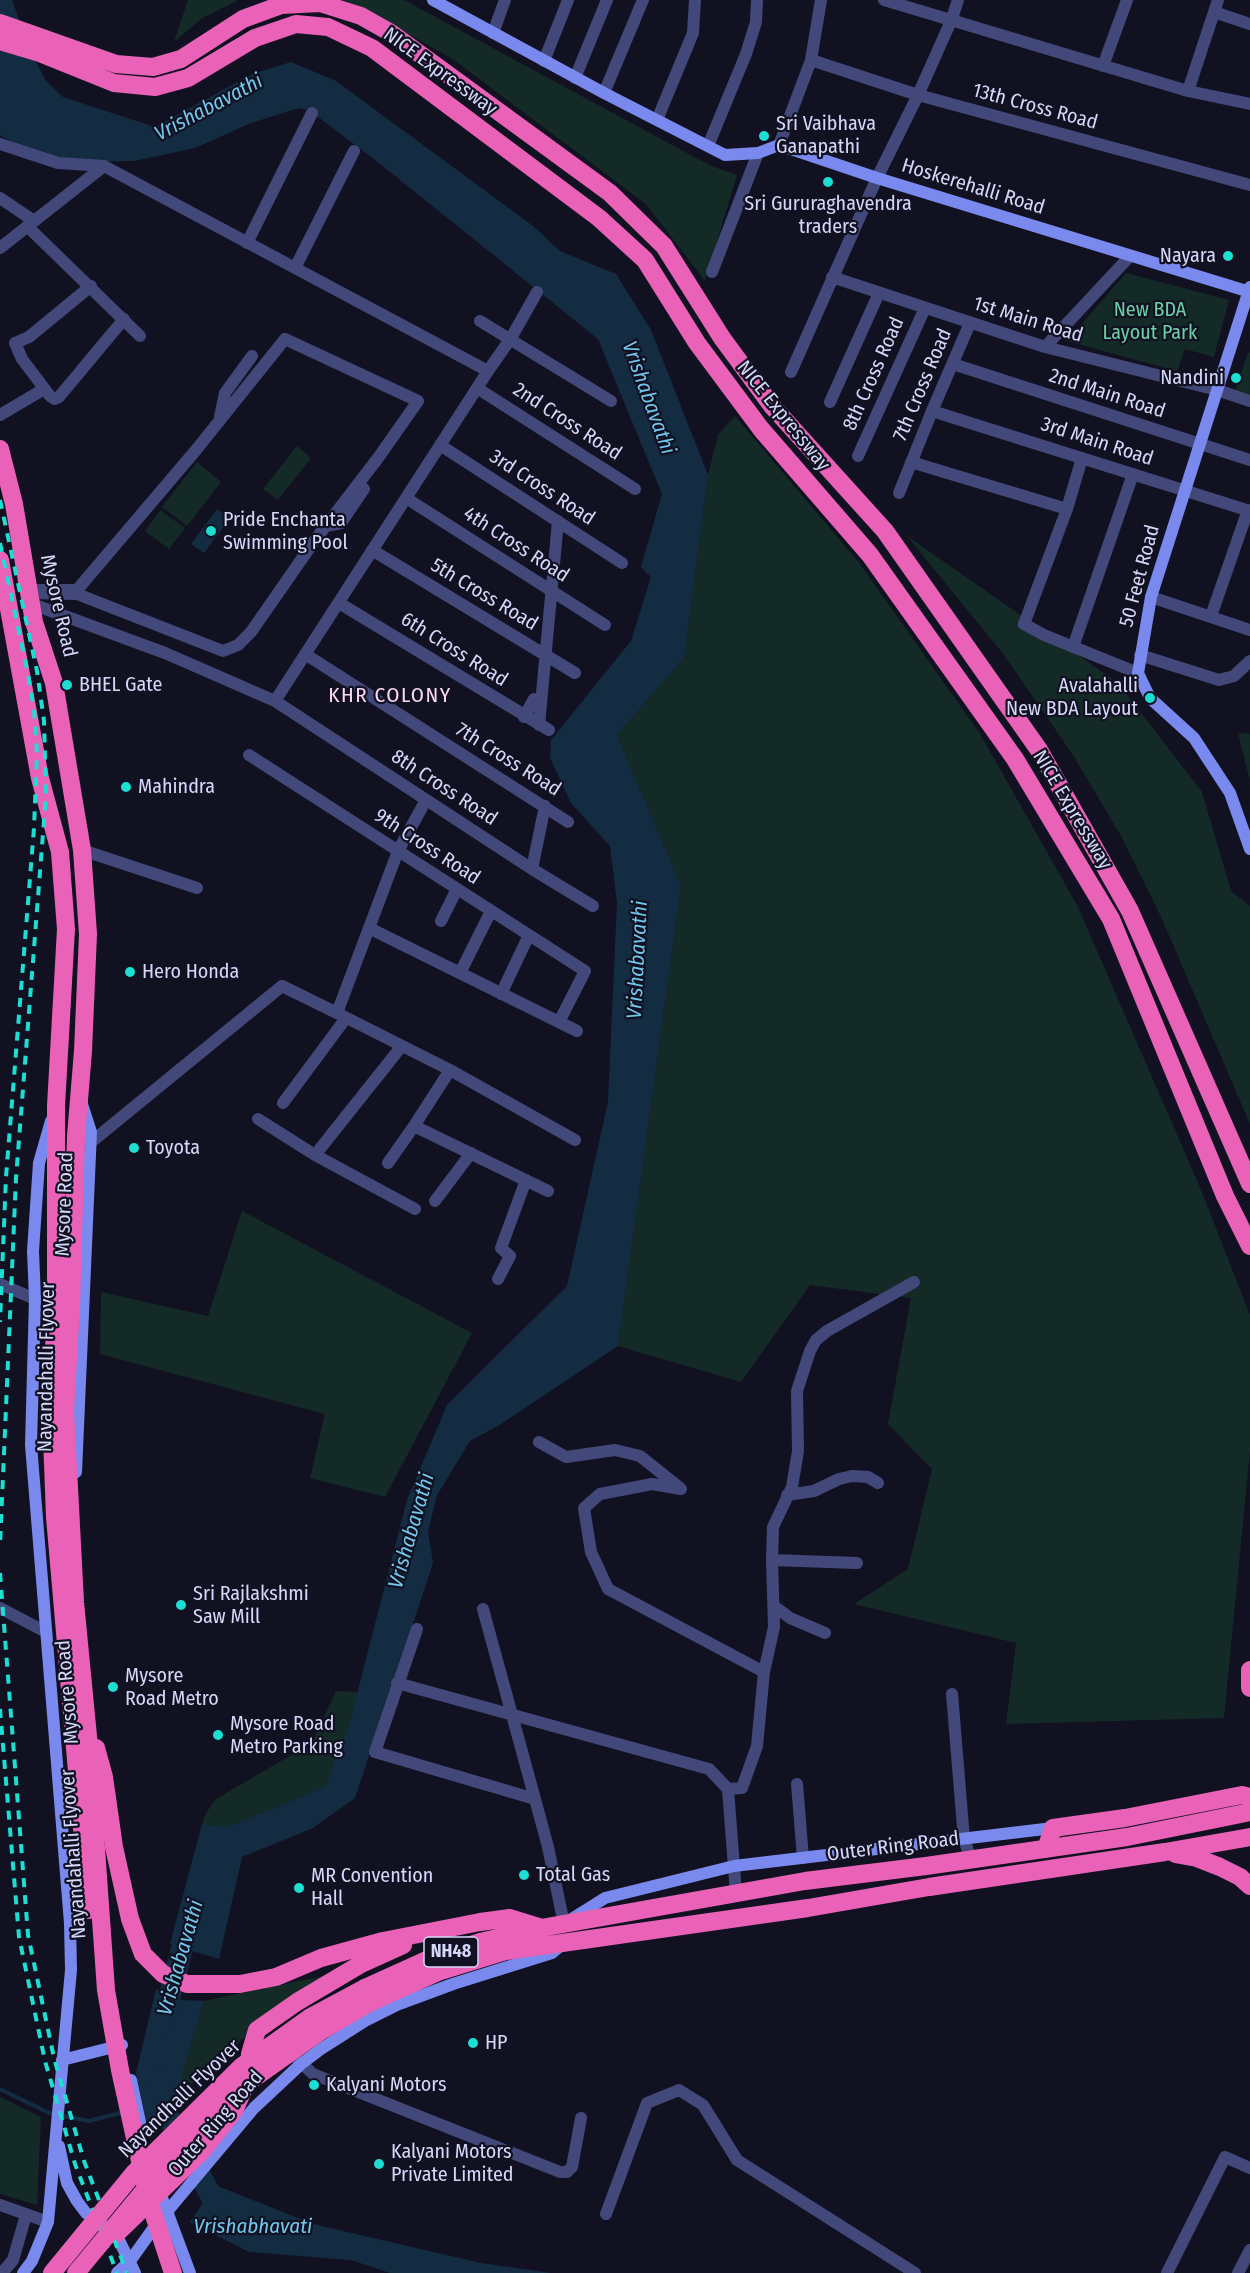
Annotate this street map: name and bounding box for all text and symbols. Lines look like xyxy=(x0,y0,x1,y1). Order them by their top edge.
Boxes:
street label: NICE Expressway xyxy=(378,23,502,121)
water label: Vrishabavathi xyxy=(151,69,267,147)
street label: 13th Cross Road xyxy=(970,79,1100,135)
place label: Sri Vaibhava Ganapathi xyxy=(776,112,876,159)
marker: Sri Vaibhava Ganapathi xyxy=(757,129,771,143)
street label: Hoskerehalli Road xyxy=(899,154,1047,220)
marker: Sri Gururaghavendra traders xyxy=(821,175,835,189)
place label: Sri Gururaghavendra traders xyxy=(744,192,912,239)
place label: Nayara xyxy=(1160,244,1216,268)
marker: Nayara xyxy=(1221,249,1235,263)
street label: 1st Main Road xyxy=(970,292,1086,348)
park label: New BDA Layout Park xyxy=(1103,298,1197,345)
street label: 8th Cross Road xyxy=(838,314,910,434)
street label: 7th Cross Road xyxy=(889,325,957,445)
water label: Vrishabavathi xyxy=(616,338,680,458)
street label: NICE Expressway xyxy=(731,356,835,476)
street label: 2nd Main Road xyxy=(1046,364,1168,424)
place label: Nandini xyxy=(1160,366,1224,390)
marker: Nandini xyxy=(1229,371,1243,385)
street label: 2nd Cross Road xyxy=(508,378,626,466)
street label: 3rd Main Road xyxy=(1038,413,1156,471)
street label: 3rd Cross Road xyxy=(485,445,599,531)
street label: 4th Cross Road xyxy=(459,502,573,588)
place label: Pride Enchanta Swimming Pool xyxy=(223,508,348,555)
street label: 50 Feet Road xyxy=(1115,522,1165,630)
marker: Pride Enchanta Swimming Pool xyxy=(204,524,218,538)
street label: Mysore Road xyxy=(35,552,81,660)
street label: 5th Cross Road xyxy=(426,554,542,636)
street label: 6th Cross Road xyxy=(396,608,512,692)
place label: BHEL Gate xyxy=(79,673,162,697)
place label: Avalahalli New BDA Layout xyxy=(1006,674,1138,721)
marker: BHEL Gate xyxy=(60,678,74,692)
district label: KHR COLONY xyxy=(328,683,452,709)
marker: Avalahalli New BDA Layout xyxy=(1143,691,1157,705)
street label: 7th Cross Road xyxy=(451,718,565,802)
street label: 8th Cross Road xyxy=(386,745,502,831)
street label: NICE Expressway xyxy=(1027,746,1117,874)
place label: Mahindra xyxy=(138,775,215,799)
marker: Mahindra xyxy=(119,780,133,794)
street label: 9th Cross Road xyxy=(370,804,484,890)
water label: Vrishabavathi xyxy=(622,900,654,1020)
place label: Hero Honda xyxy=(142,960,239,984)
marker: Hero Honda xyxy=(123,965,137,979)
place label: Toyota xyxy=(146,1136,200,1160)
marker: Toyota xyxy=(127,1141,141,1155)
street label: Mysore Road xyxy=(51,1151,79,1257)
street label: Nayandahalli Flyover xyxy=(34,1282,60,1452)
water label: Vrishabavathi xyxy=(384,1470,440,1592)
place label: Sri Rajlakshmi Saw Mill xyxy=(193,1582,309,1629)
marker: Sri Rajlakshmi Saw Mill xyxy=(174,1598,188,1612)
street label: Mysore Road xyxy=(51,1639,85,1745)
place label: Mysore Road Metro xyxy=(125,1664,219,1711)
marker: Mysore Road Metro xyxy=(106,1680,120,1694)
place label: Mysore Road Metro Parking xyxy=(230,1712,343,1759)
marker: Mysore Road Metro Parking xyxy=(211,1728,225,1742)
street label: Nayandahalli Flyover xyxy=(56,1768,92,1940)
street label: Outer Ring Road xyxy=(826,1827,960,1867)
place label: Total Gas xyxy=(536,1863,610,1887)
place label: MR Convention Hall xyxy=(311,1864,433,1911)
marker: Total Gas xyxy=(517,1868,531,1882)
marker: MR Convention Hall xyxy=(292,1881,306,1895)
water label: Vrishabavathi xyxy=(153,1897,209,2019)
road number: NH48 xyxy=(424,1937,478,1967)
place label: HP xyxy=(485,2031,508,2055)
street label: Nayandhalli Flyover xyxy=(114,2035,246,2163)
marker: HP xyxy=(466,2036,480,2050)
street label: Outer Ring Road xyxy=(163,2066,269,2182)
place label: Kalyani Motors xyxy=(326,2073,447,2097)
marker: Kalyani Motors xyxy=(307,2078,321,2092)
place label: Kalyani Motors Private Limited xyxy=(391,2140,513,2187)
marker: Kalyani Motors Private Limited xyxy=(372,2157,386,2171)
water label: Vrishabhavati xyxy=(194,2214,312,2240)

